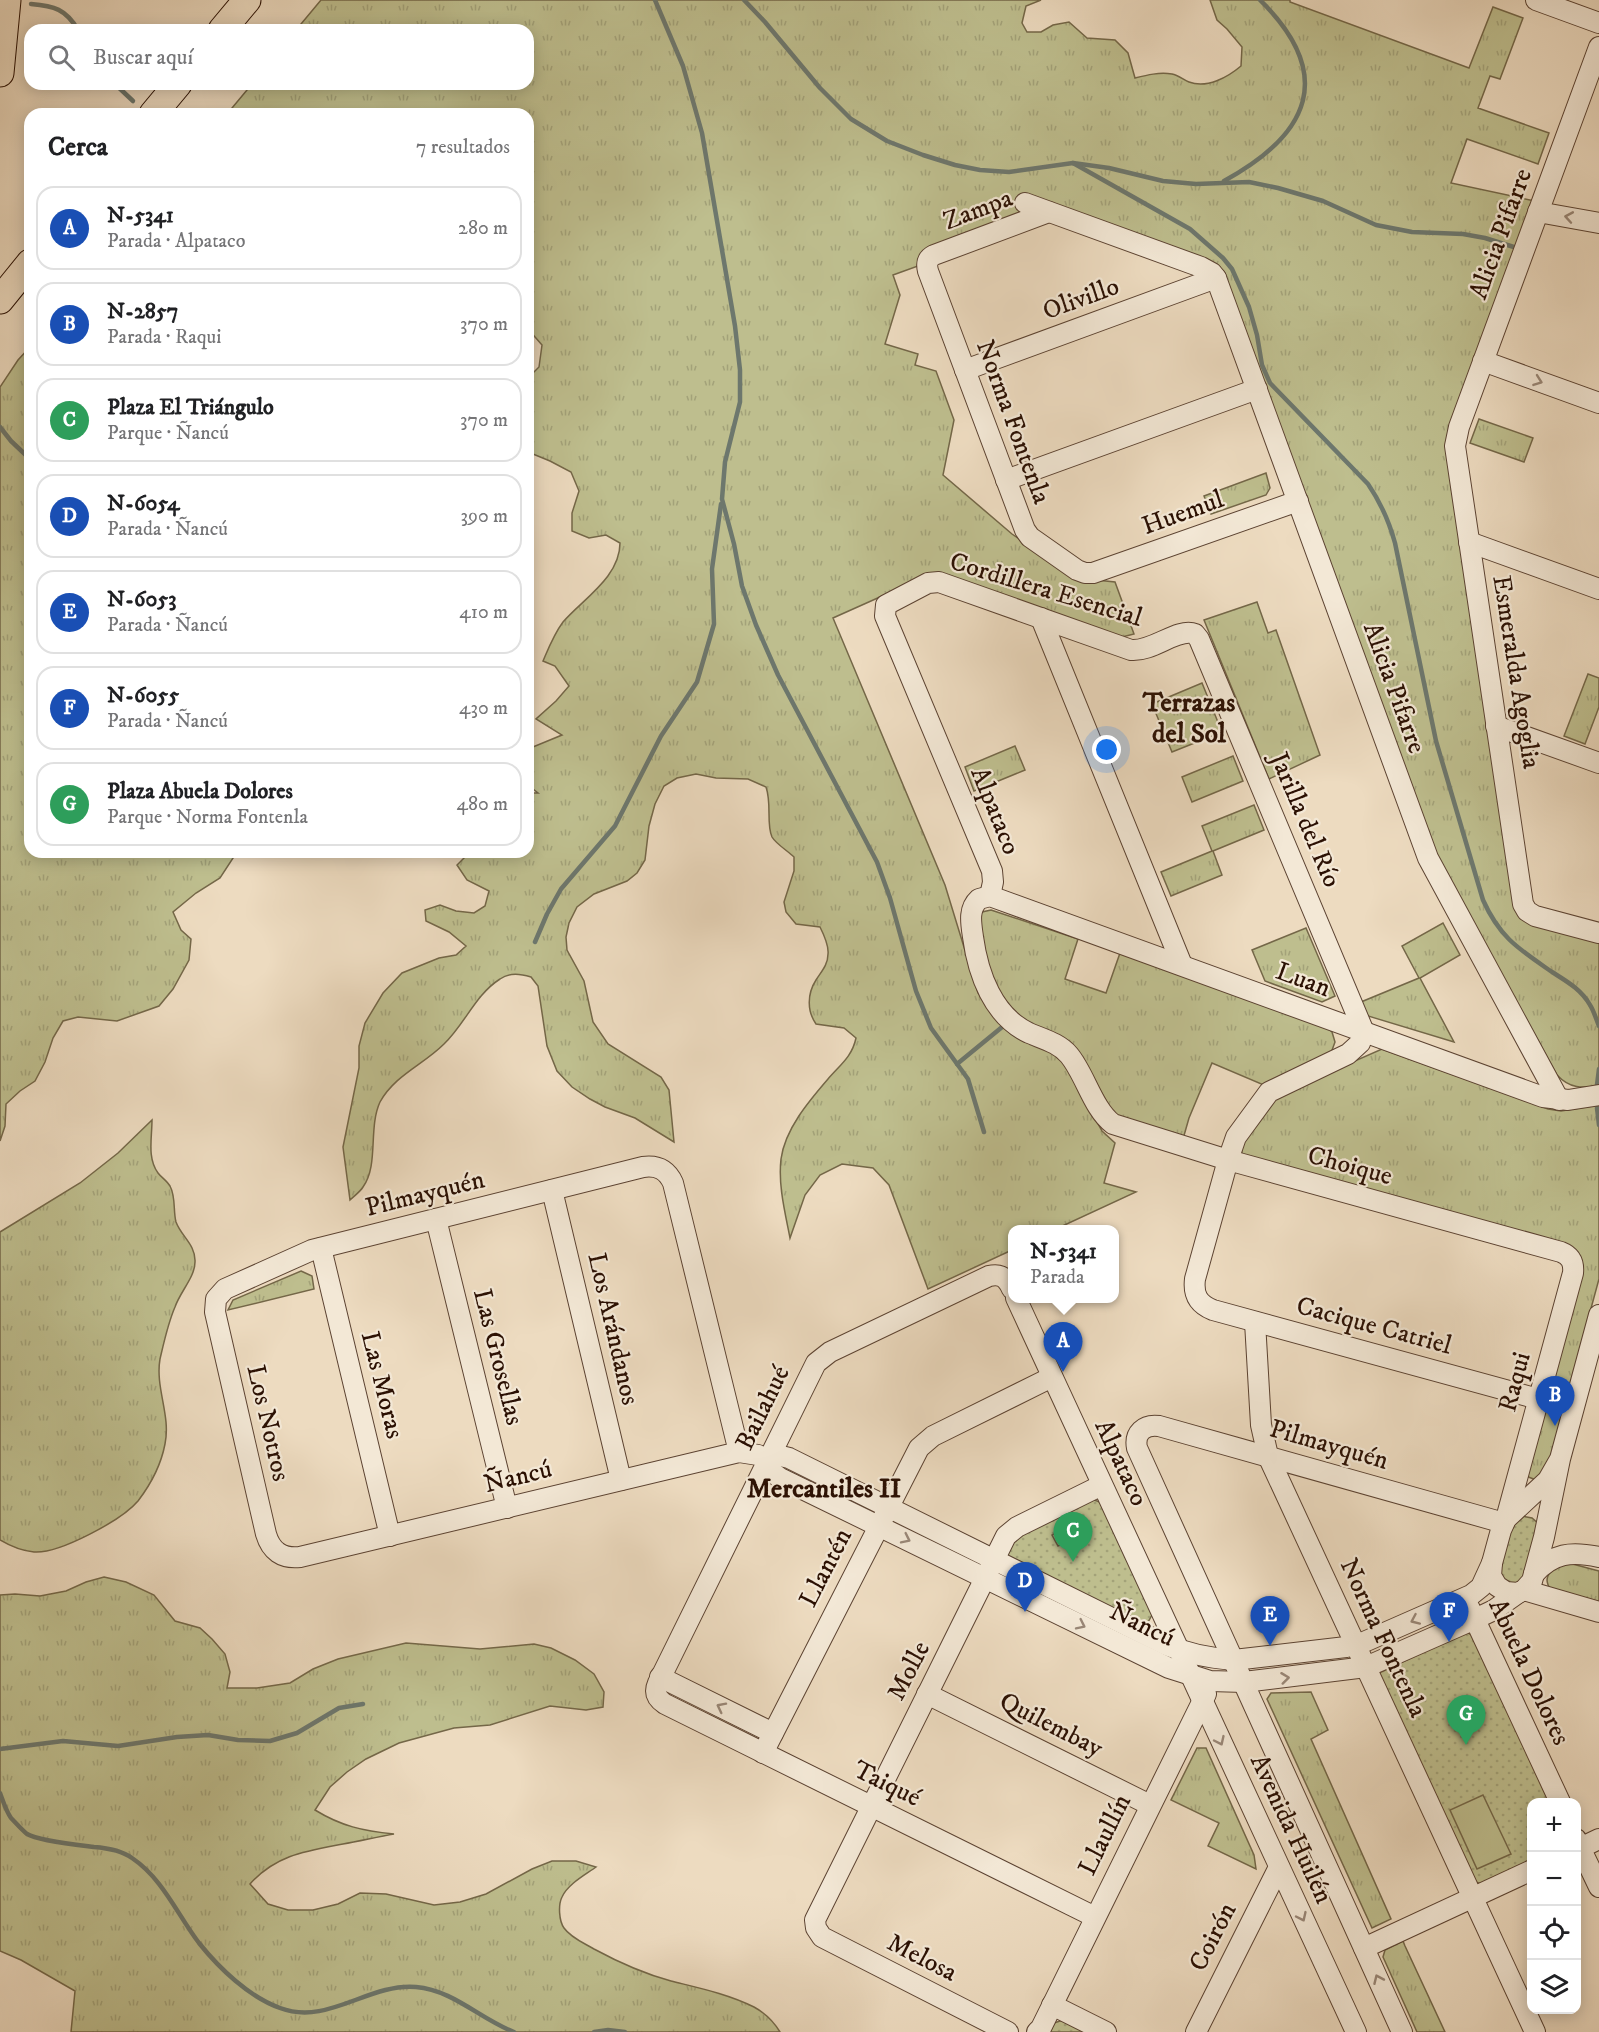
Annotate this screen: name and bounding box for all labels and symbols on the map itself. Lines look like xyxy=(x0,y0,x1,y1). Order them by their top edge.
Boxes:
street label: Alicia Pifarre xyxy=(1462,164,1540,304)
street label: Zampa xyxy=(939,182,1017,238)
one-way arrow xyxy=(1564,212,1573,224)
street label: Olivillo xyxy=(1038,270,1124,328)
street label: Norma Fontenla xyxy=(968,336,1058,508)
one-way arrow xyxy=(1532,374,1543,387)
street label: Huemul xyxy=(1138,483,1229,543)
street label: Cordillera Esencial xyxy=(946,545,1147,635)
street label: Esmeralda Agoglia xyxy=(1484,573,1548,771)
street label: Alicia Pifarre xyxy=(1355,618,1433,758)
district label: Terrazas del Sol xyxy=(1142,686,1235,751)
your location xyxy=(1092,735,1121,764)
street label: Jarilla del Río xyxy=(1261,746,1348,892)
street label: Alpataco xyxy=(963,762,1027,860)
street label: Luan xyxy=(1271,955,1335,1005)
street label: Choique xyxy=(1304,1139,1396,1193)
street label: Pilmayquén xyxy=(362,1163,489,1225)
street label: Los Arándanos xyxy=(579,1250,647,1408)
street label: Las Grosellas xyxy=(465,1285,531,1429)
street label: Cacique Catriel xyxy=(1293,1289,1456,1363)
pin: A xyxy=(1044,1322,1082,1372)
street label: Las Moras xyxy=(353,1328,411,1442)
street label: Raqui xyxy=(1491,1349,1539,1415)
street label: Bailahué xyxy=(728,1360,798,1456)
street label: Los Notros xyxy=(239,1362,297,1484)
pin: B xyxy=(1536,1376,1574,1426)
street label: Pilmayquén xyxy=(1266,1412,1393,1478)
street label: Alpataco xyxy=(1087,1414,1155,1512)
street label: Ñancú xyxy=(480,1452,555,1501)
district label: Mercantiles II xyxy=(747,1472,901,1506)
pin: C xyxy=(1054,1512,1092,1562)
street label: Llantén xyxy=(792,1523,860,1613)
one-way arrow xyxy=(900,1532,911,1544)
street label: Norma Fontenla xyxy=(1332,1553,1434,1723)
pin: D xyxy=(1006,1562,1044,1612)
pin: F xyxy=(1430,1592,1468,1642)
street label: Ñancú xyxy=(1104,1594,1181,1655)
street label: Abuela Dolores xyxy=(1481,1594,1577,1750)
pin: E xyxy=(1250,1596,1290,1646)
one-way arrow xyxy=(1411,1613,1422,1625)
one-way arrow xyxy=(1075,1618,1086,1630)
street label: Molle xyxy=(880,1636,938,1706)
one-way arrow xyxy=(1280,1672,1290,1685)
street label: Quilembay xyxy=(994,1685,1109,1765)
pin: G xyxy=(1446,1696,1486,1745)
one-way arrow xyxy=(716,1703,727,1715)
one-way arrow xyxy=(1213,1734,1225,1745)
street label: Avenida Huilén xyxy=(1242,1749,1340,1909)
street label: Taiqué xyxy=(848,1754,926,1815)
street label: Llaullín xyxy=(1071,1789,1139,1881)
street label: Coirón xyxy=(1182,1897,1244,1977)
one-way arrow xyxy=(1295,1911,1307,1922)
street label: Melosa xyxy=(881,1926,963,1990)
one-way arrow xyxy=(1373,1974,1385,1985)

